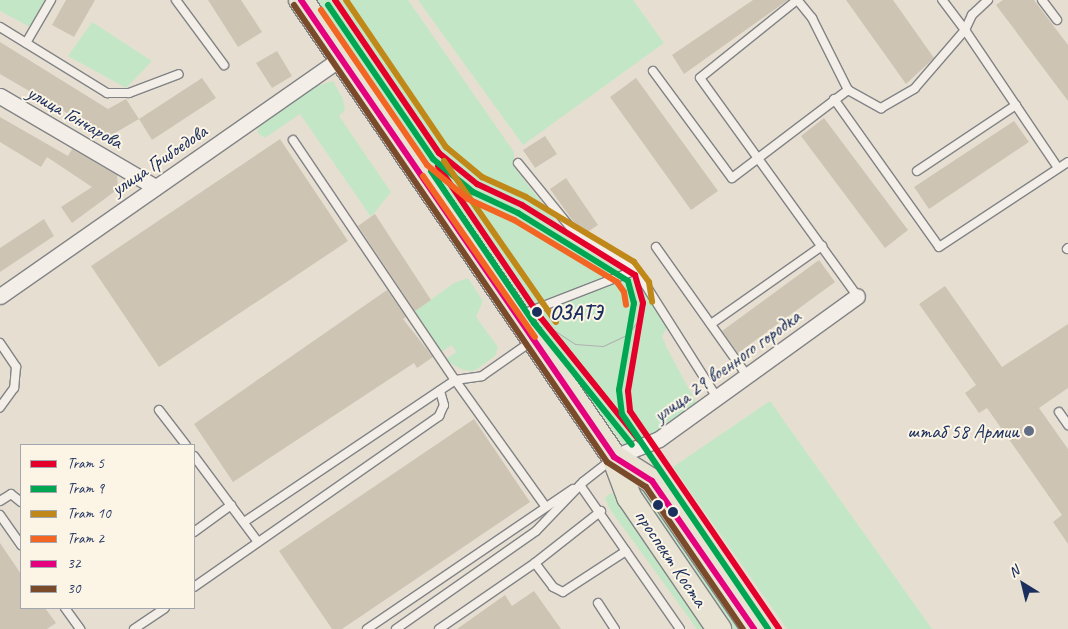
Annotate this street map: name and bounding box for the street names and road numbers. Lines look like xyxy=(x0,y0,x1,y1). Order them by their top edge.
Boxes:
street label: улица Гончарова xyxy=(23,80,127,154)
street label: улица Грибоедова xyxy=(107,119,211,201)
street label: улица 29 военного городка xyxy=(649,305,805,427)
street label: проспект Коста xyxy=(630,505,712,611)

